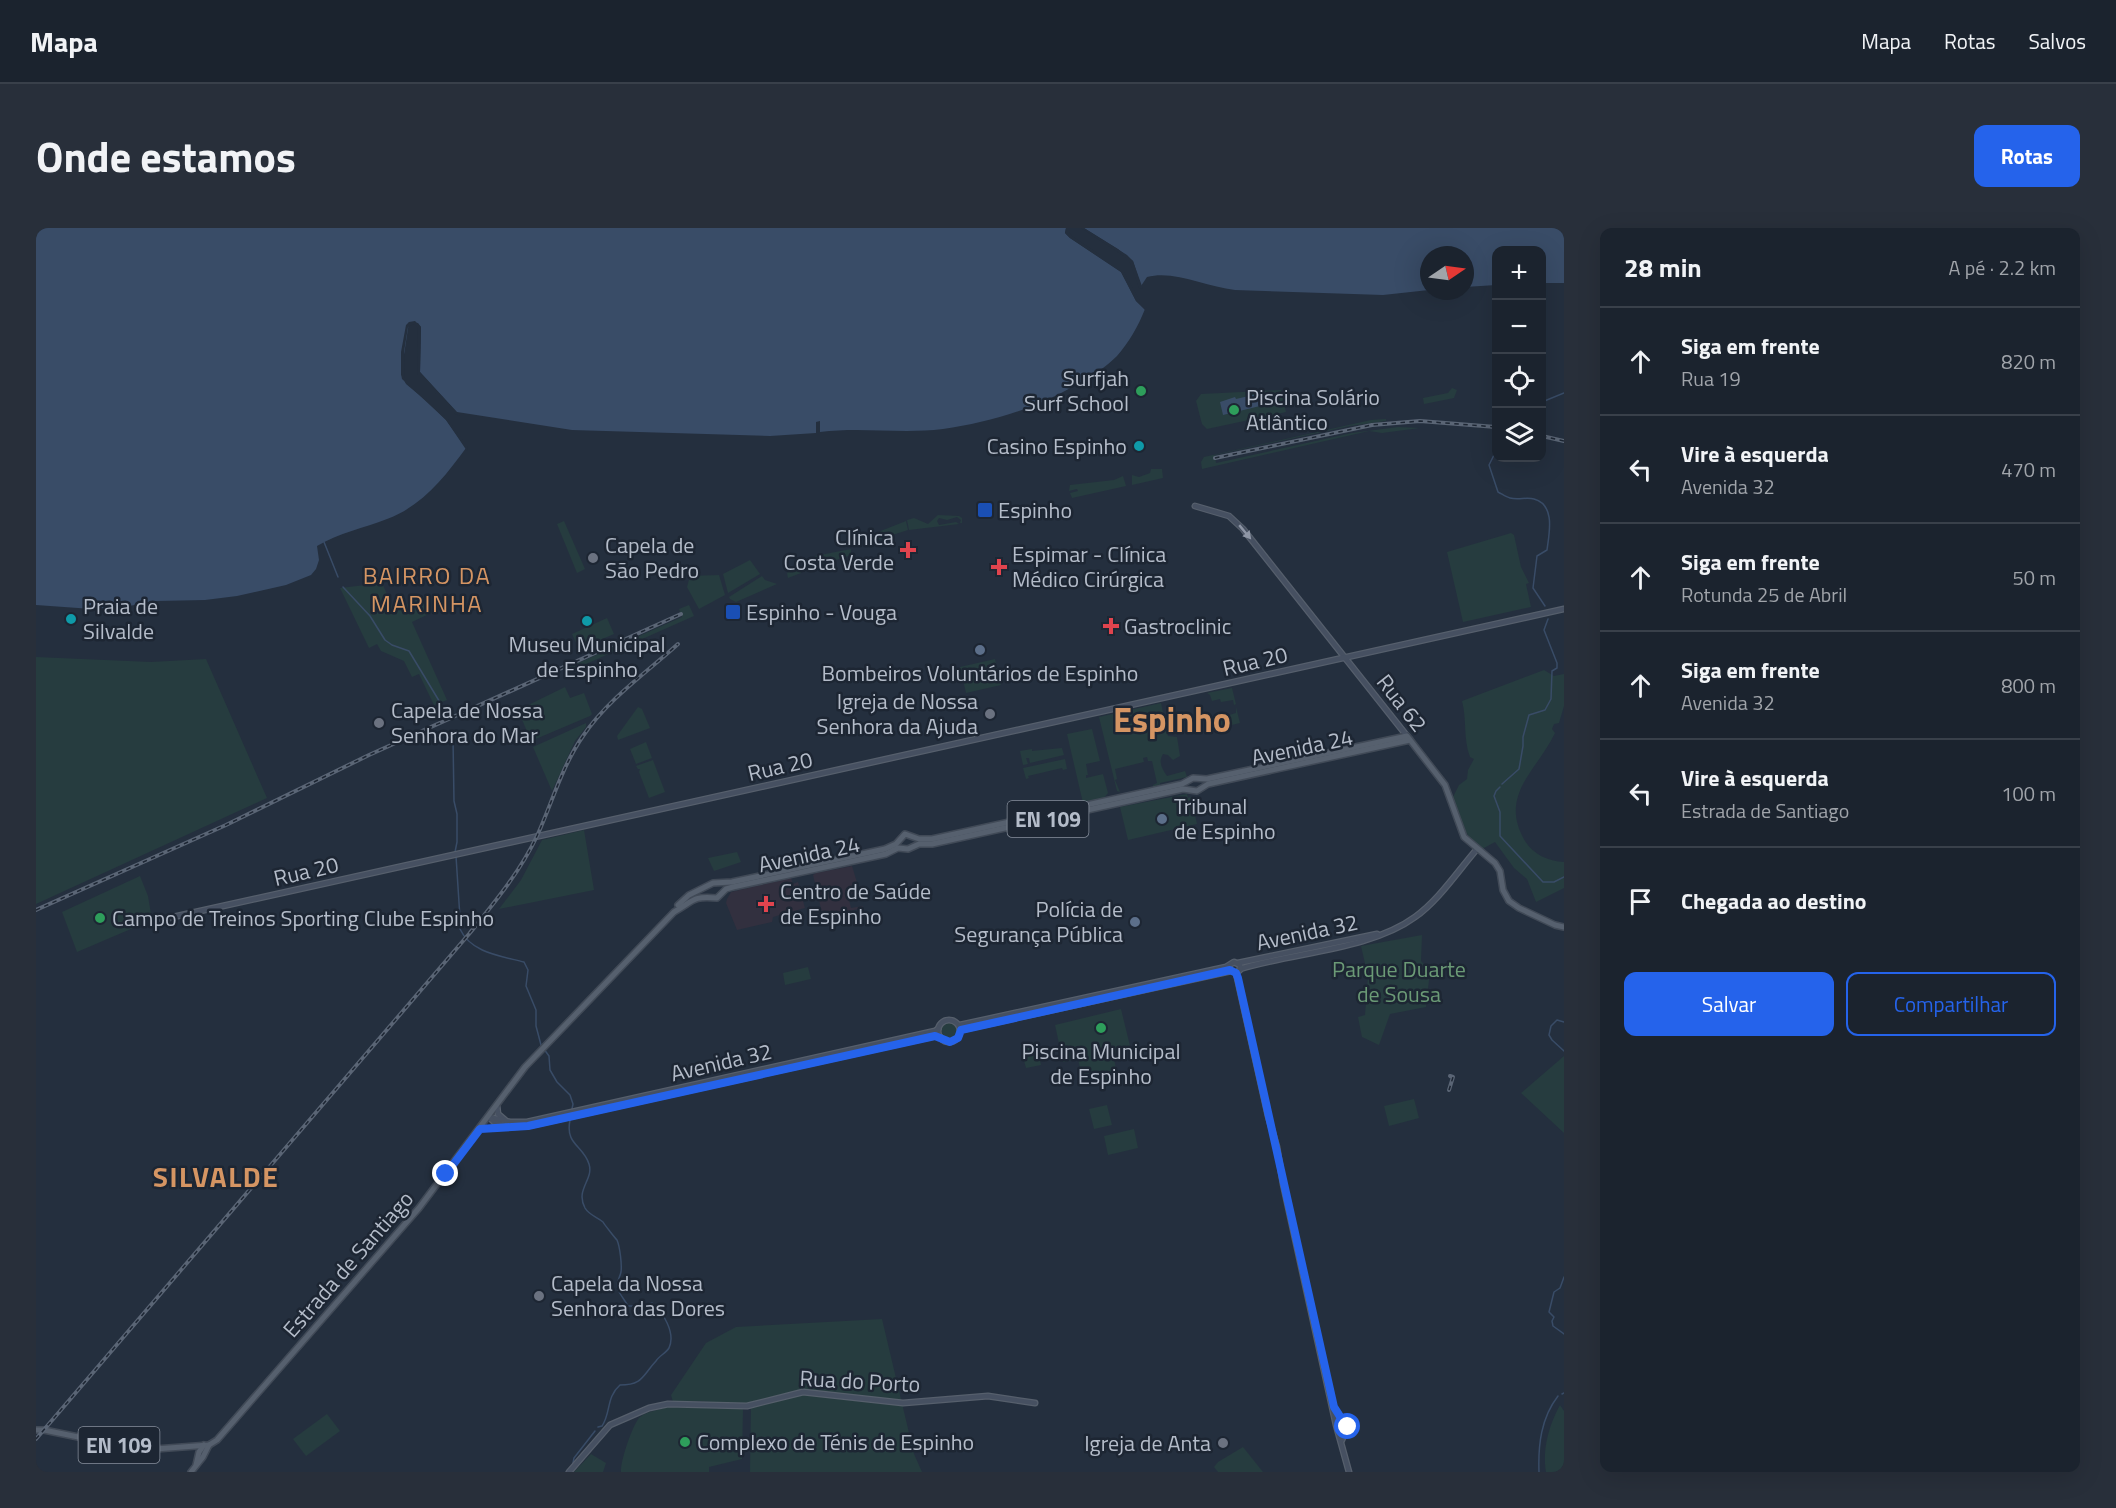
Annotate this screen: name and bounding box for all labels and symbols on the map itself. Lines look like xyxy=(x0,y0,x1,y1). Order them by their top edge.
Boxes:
north arrow xyxy=(1420,246,1474,300)
place label: Surfjah Surf School xyxy=(1024,361,1129,420)
place label: Piscina Solário Atlântico xyxy=(1246,380,1380,439)
marker: Surfjah Surf School xyxy=(1134,384,1148,398)
marker: Piscina Solário Atlântico xyxy=(1227,403,1241,417)
place label: Casino Espinho xyxy=(987,429,1127,463)
marker: Casino Espinho xyxy=(1132,439,1146,453)
place label: Espinho xyxy=(998,493,1072,527)
marker: Espinho xyxy=(976,501,994,519)
place label: Clínica Costa Verde xyxy=(784,520,894,579)
one-way arrow xyxy=(1238,524,1251,539)
place label: Capela de São Pedro xyxy=(605,528,699,587)
place label: Espimar - Clínica Médico Cirúrgica xyxy=(1012,537,1166,596)
marker: Clínica Costa Verde xyxy=(899,541,917,559)
marker: Capela de São Pedro xyxy=(586,551,600,565)
district label: BAIRRO DA MARINHA xyxy=(363,557,491,621)
marker: Espimar - Clínica Médico Cirúrgica xyxy=(990,558,1008,576)
place label: Praia de Silvalde xyxy=(83,589,158,648)
place label: Espinho - Vouga xyxy=(746,595,897,629)
marker: Espinho - Vouga xyxy=(724,603,742,621)
place label: Gastroclinic xyxy=(1124,609,1231,643)
marker: Praia de Silvalde xyxy=(64,612,78,626)
marker: Museu Municipal de Espinho xyxy=(580,614,594,628)
marker: Gastroclinic xyxy=(1102,617,1120,635)
place label: Museu Municipal de Espinho xyxy=(509,627,665,686)
street label: Rua 20 xyxy=(1219,637,1291,685)
marker: Bombeiros Voluntários de Espinho xyxy=(973,643,987,657)
place label: Bombeiros Voluntários de Espinho xyxy=(822,656,1138,690)
street label: Rua 62 xyxy=(1368,667,1436,739)
place label: Igreja de Nossa Senhora da Ajuda xyxy=(816,684,978,743)
place label: Capela de Nossa Senhora do Mar xyxy=(391,693,543,752)
district label: Espinho xyxy=(1113,693,1231,745)
marker: Igreja de Nossa Senhora da Ajuda xyxy=(983,707,997,721)
marker: Capela de Nossa Senhora do Mar xyxy=(372,716,386,730)
street label: Avenida 24 xyxy=(1248,720,1356,774)
street label: Rua 20 xyxy=(744,742,816,790)
place label: Tribunal de Espinho xyxy=(1174,789,1276,848)
road number: EN 109 xyxy=(1008,801,1088,837)
marker: Tribunal de Espinho xyxy=(1155,812,1169,826)
street label: Avenida 24 xyxy=(755,827,863,881)
street label: Rua 20 xyxy=(270,847,342,895)
place label: Centro de Saúde de Espinho xyxy=(780,874,931,933)
place label: Polícia de Segurança Pública xyxy=(954,892,1123,951)
marker: Centro de Saúde de Espinho xyxy=(757,895,775,913)
place label: Campo de Treinos Sporting Clube Espinho xyxy=(112,901,494,935)
street label: Avenida 32 xyxy=(1253,905,1361,959)
marker: Campo de Treinos Sporting Clube Espinho xyxy=(93,911,107,925)
marker: Polícia de Segurança Pública xyxy=(1128,915,1142,929)
park label: Parque Duarte de Sousa xyxy=(1332,952,1466,1011)
marker: Piscina Municipal de Espinho xyxy=(1094,1021,1108,1035)
street label: Avenida 32 xyxy=(667,1034,775,1090)
place label: Piscina Municipal de Espinho xyxy=(1021,1034,1181,1093)
district label: SILVALDE xyxy=(153,1155,279,1198)
route end xyxy=(432,1160,458,1186)
street label: Estrada de Santiago xyxy=(274,1183,422,1345)
place label: Capela da Nossa Senhora das Dores xyxy=(551,1266,725,1325)
marker: Capela da Nossa Senhora das Dores xyxy=(532,1289,546,1303)
street label: Rua do Porto xyxy=(799,1361,921,1401)
route start xyxy=(1334,1413,1360,1439)
place label: Complexo de Ténis de Espinho xyxy=(697,1425,974,1459)
place label: Igreja de Anta xyxy=(1084,1426,1211,1460)
road number: EN 109 xyxy=(78,1427,160,1463)
marker: Complexo de Ténis de Espinho xyxy=(678,1435,692,1449)
marker: Igreja de Anta xyxy=(1216,1436,1230,1450)

